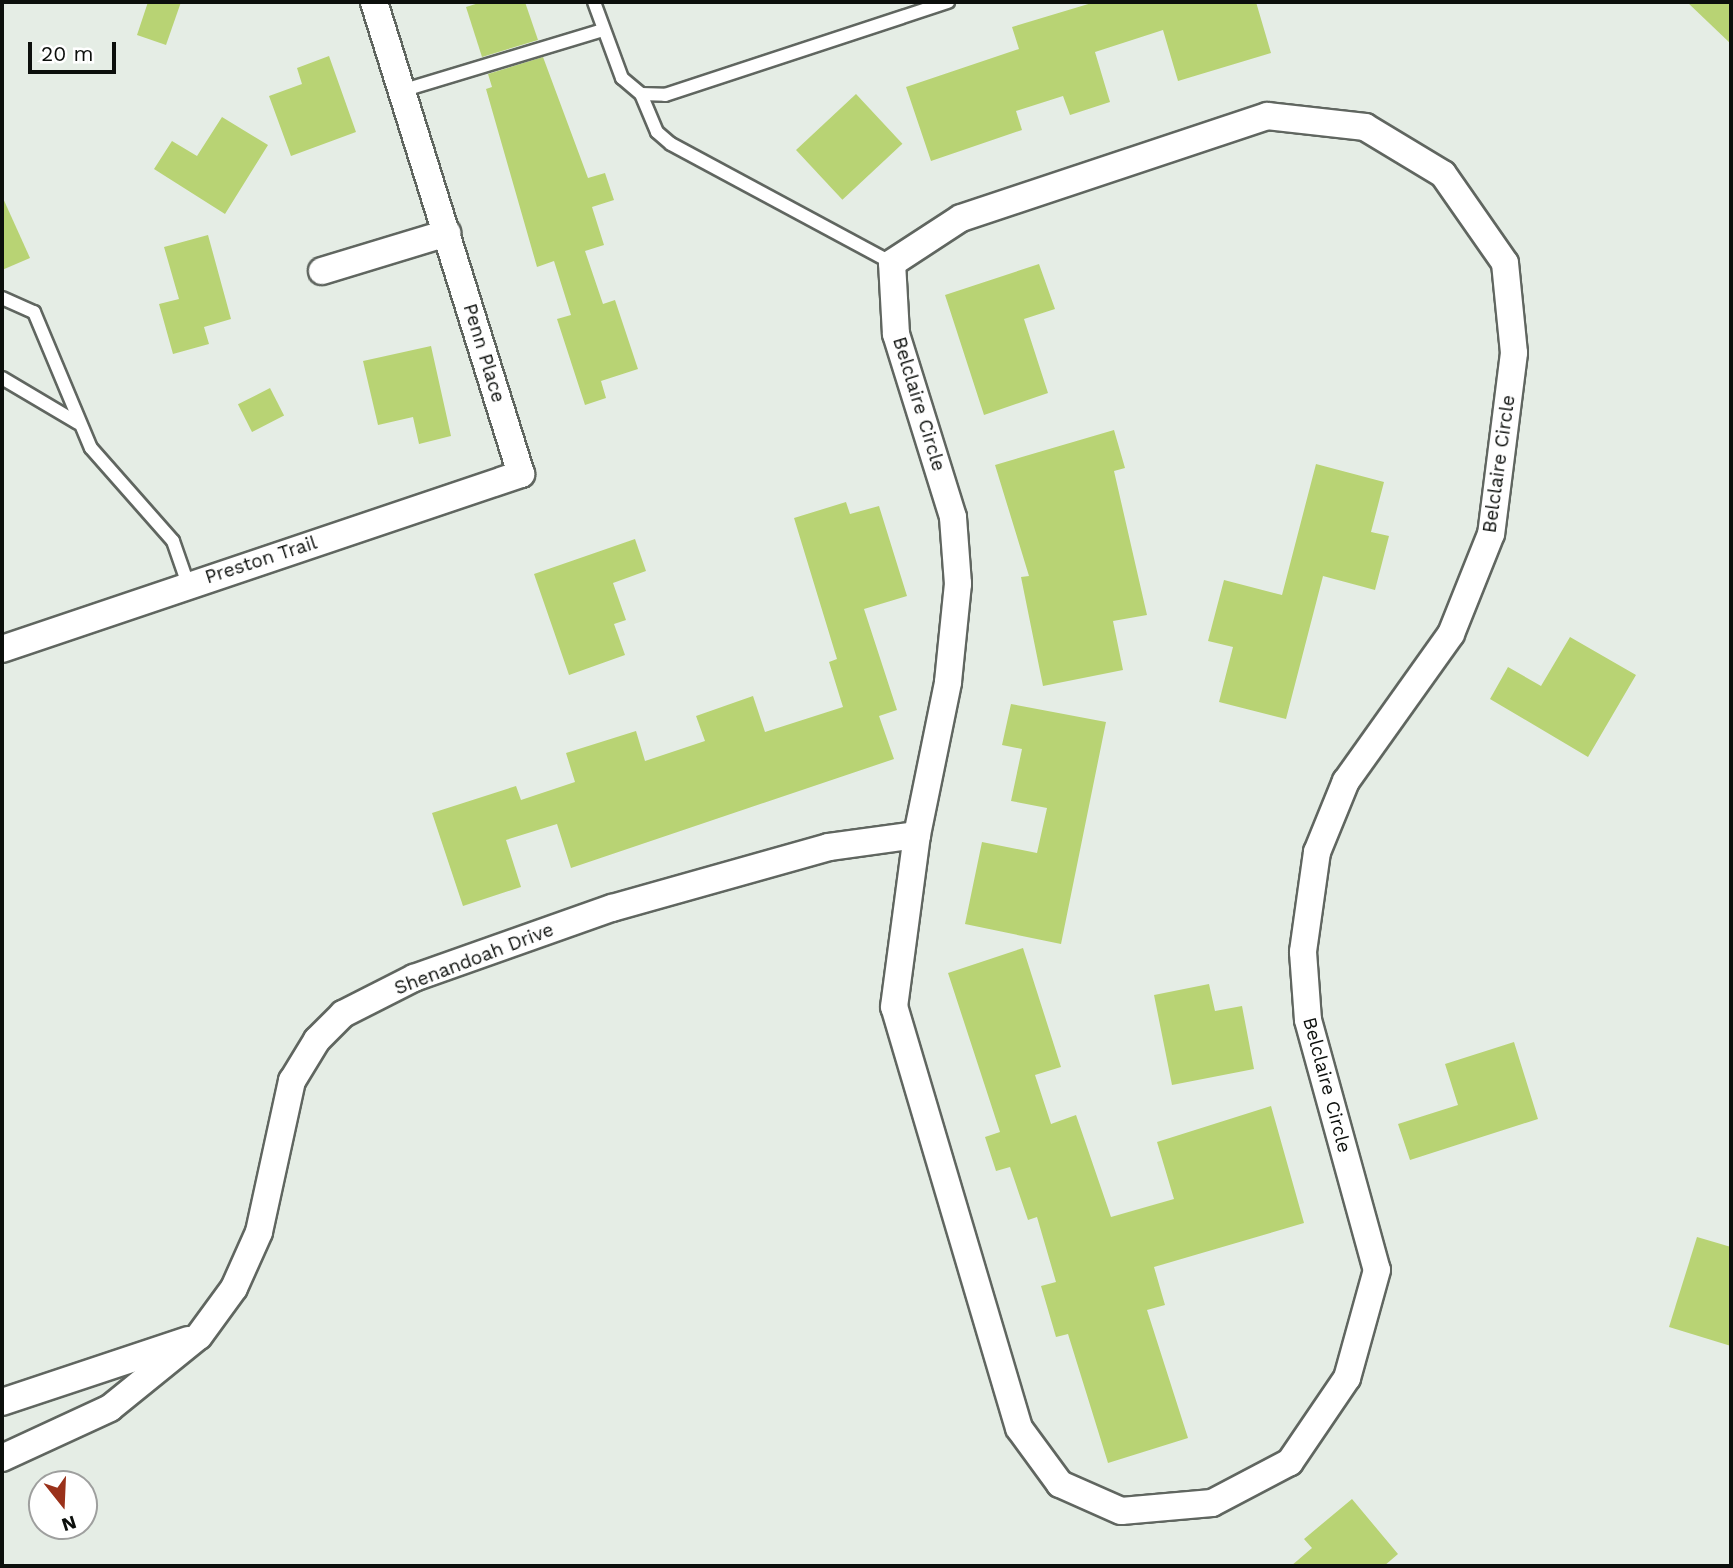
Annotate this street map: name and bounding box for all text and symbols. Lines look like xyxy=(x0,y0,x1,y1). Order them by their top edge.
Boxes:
scale bar xyxy=(32,28,119,72)
text: 20 m xyxy=(41,41,93,66)
street label: Penn Place xyxy=(458,301,510,405)
street label: Belclaire Circle xyxy=(888,334,950,474)
street label: Belclaire Circle xyxy=(1478,393,1520,535)
street label: Preston Trail xyxy=(202,531,320,589)
street label: Shenandoah Drive xyxy=(391,918,557,1000)
street label: Belclaire Circle xyxy=(1298,1015,1356,1155)
north arrow xyxy=(28,1470,98,1540)
text: N xyxy=(59,1510,79,1537)

